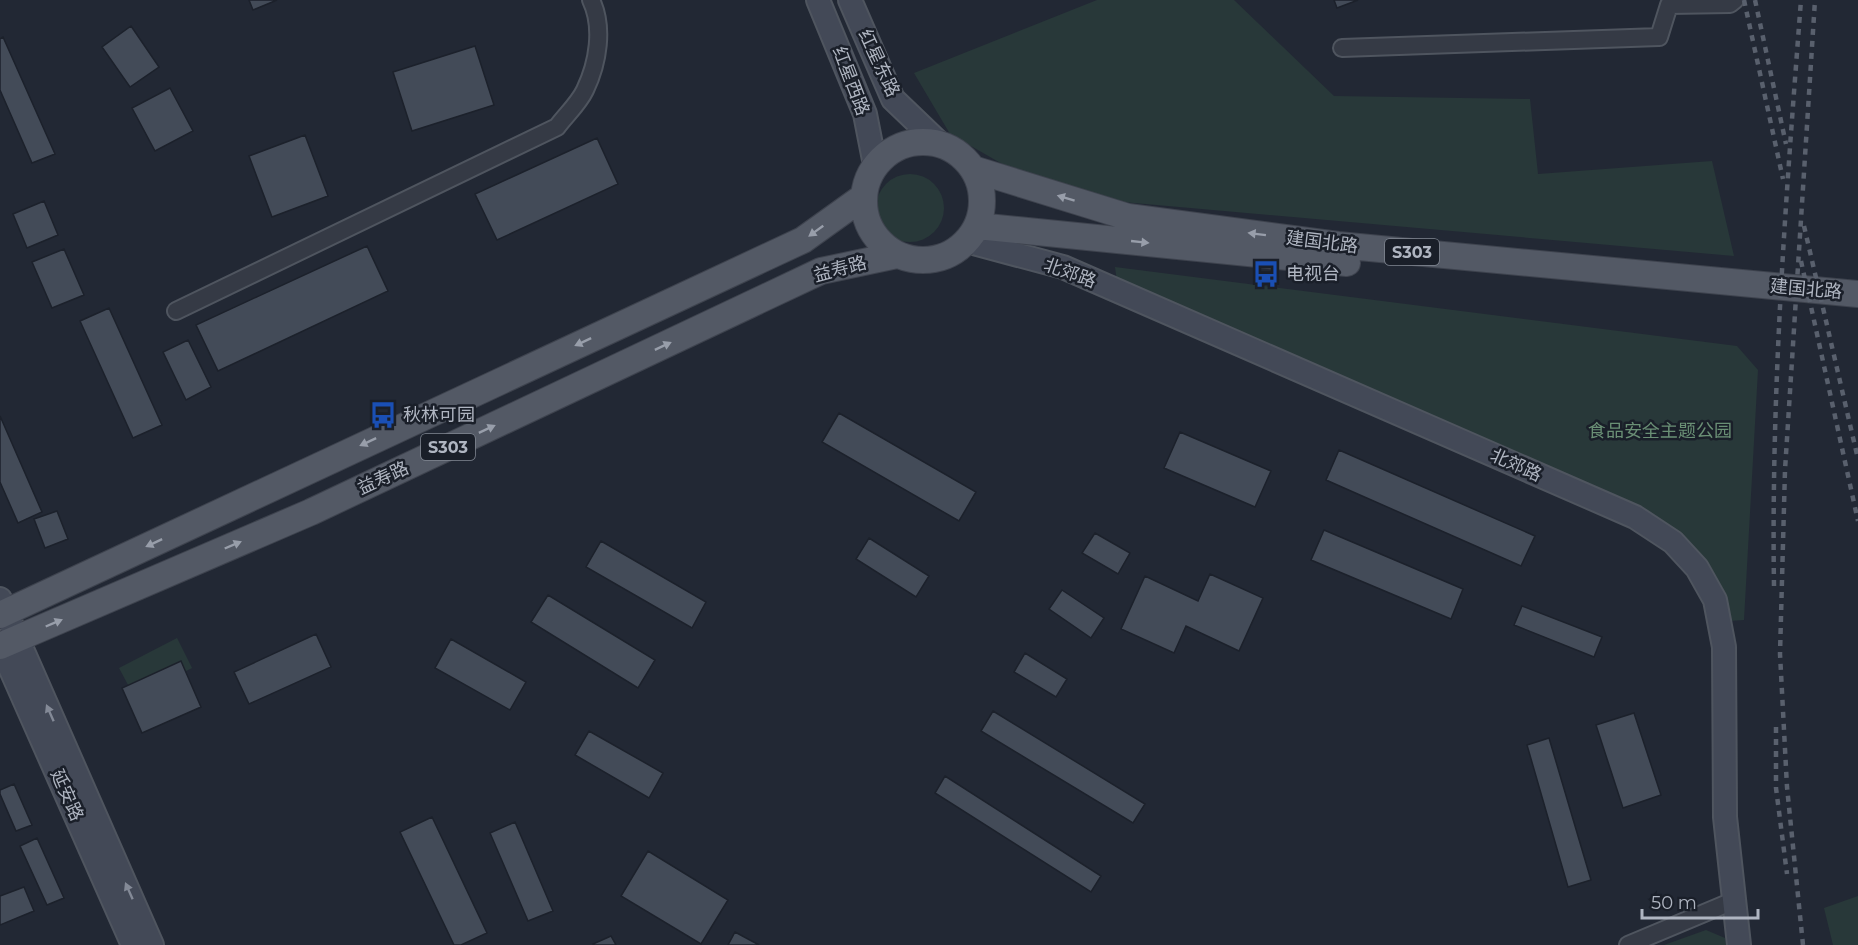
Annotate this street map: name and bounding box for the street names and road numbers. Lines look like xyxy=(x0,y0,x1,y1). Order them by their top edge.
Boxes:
street label: 红星东路 xyxy=(854,26,904,100)
street label: 红星西路 xyxy=(828,43,874,119)
street label: 建国北路 xyxy=(1285,227,1359,257)
road number: S303 xyxy=(1385,239,1439,265)
street label: 益寿路 xyxy=(811,251,869,287)
street label: 北郊路 xyxy=(1041,253,1099,293)
street label: 建国北路 xyxy=(1769,275,1843,303)
road number: S303 xyxy=(421,434,475,460)
street label: 北郊路 xyxy=(1487,444,1545,486)
street label: 益寿路 xyxy=(354,457,412,499)
street label: 延安路 xyxy=(46,766,88,824)

